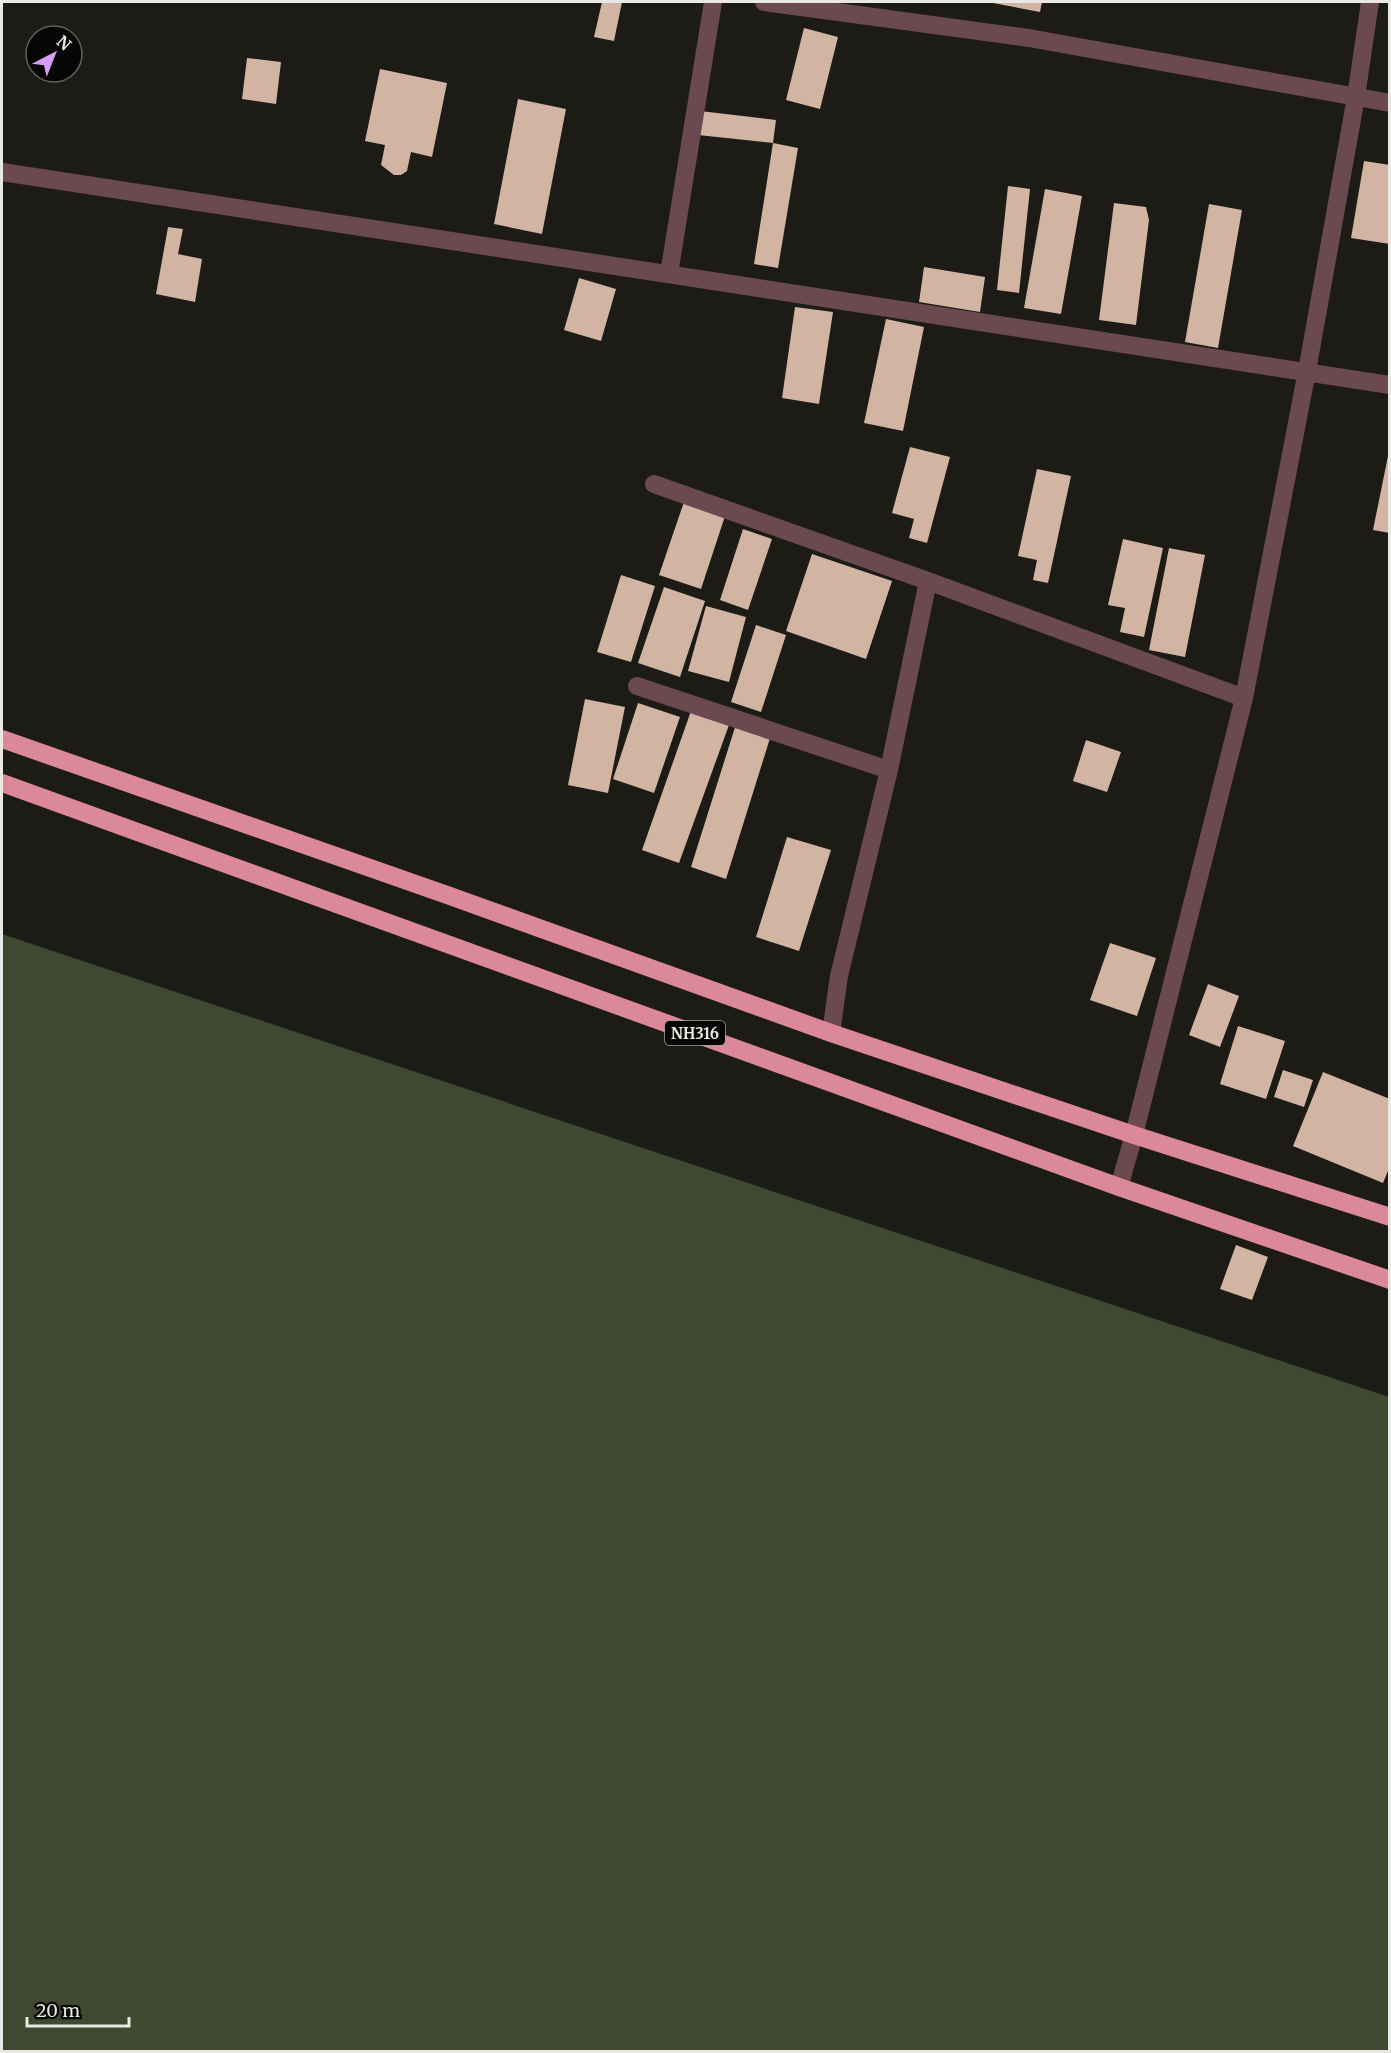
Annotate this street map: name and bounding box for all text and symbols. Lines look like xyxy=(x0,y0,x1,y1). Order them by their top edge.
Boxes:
north arrow xyxy=(24,24,84,84)
text: N xyxy=(53,31,76,55)
road number: NH316 xyxy=(665,1021,725,1045)
scale bar xyxy=(27,1990,129,2028)
text: 20 m xyxy=(36,1999,80,2022)

